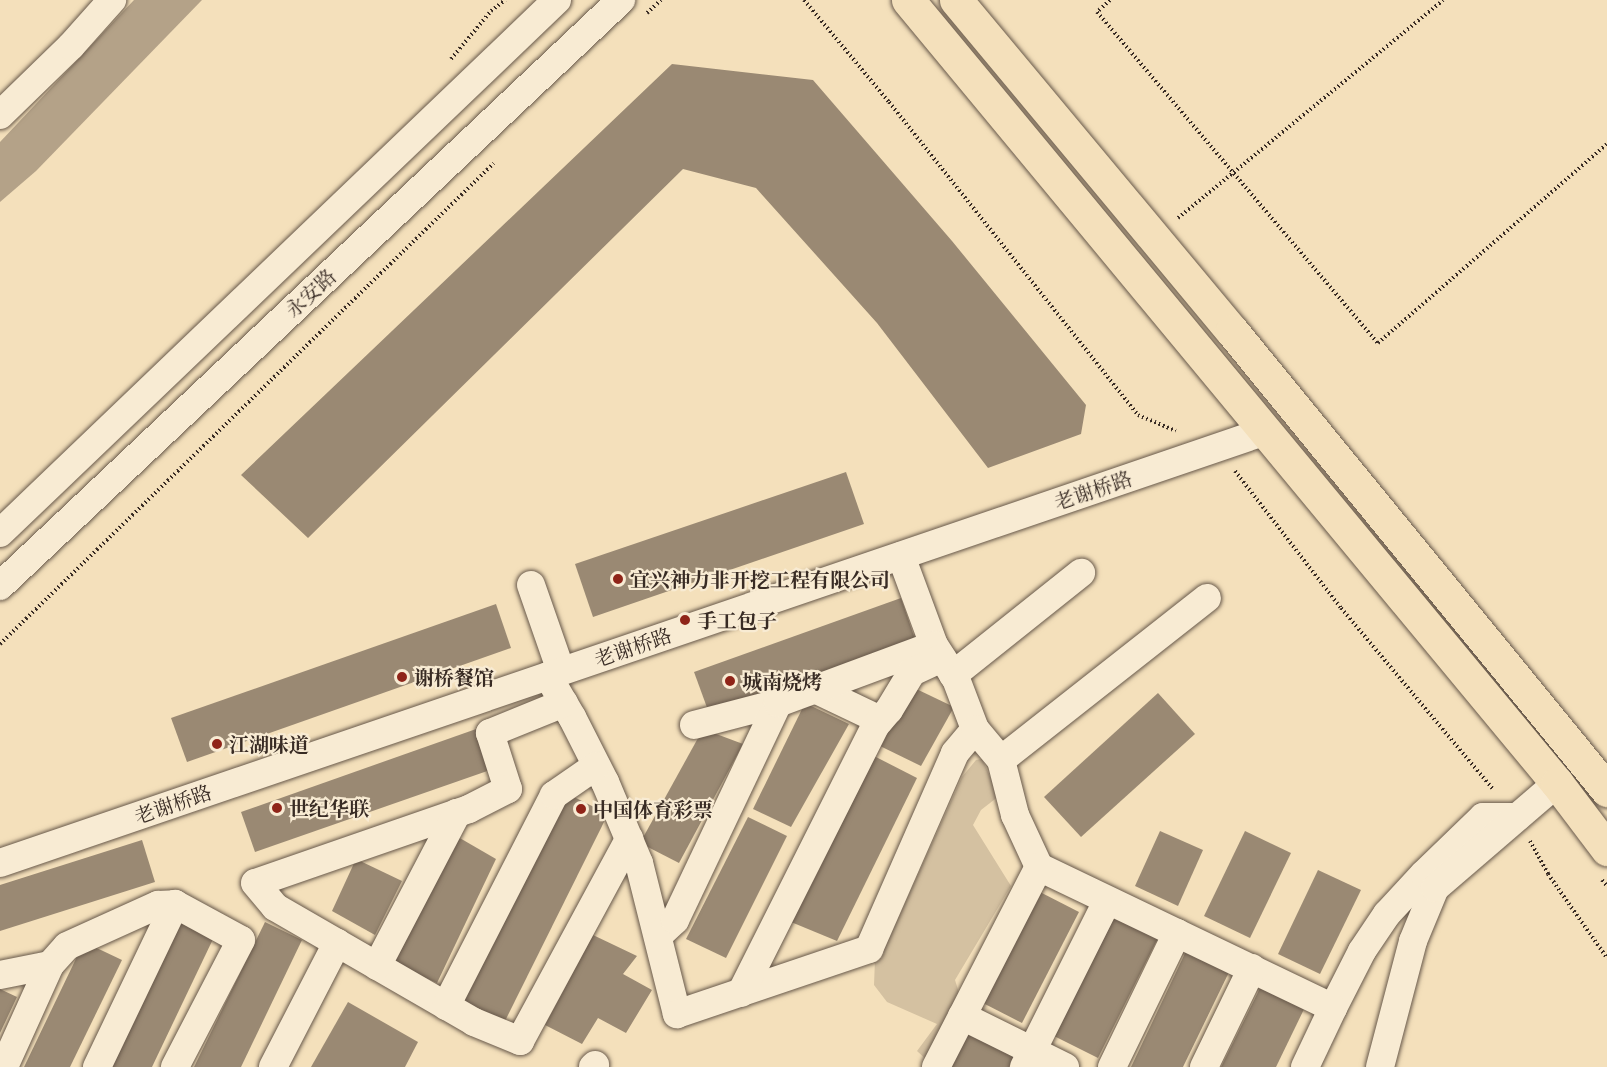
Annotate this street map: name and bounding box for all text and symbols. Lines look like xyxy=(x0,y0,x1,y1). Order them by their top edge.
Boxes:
street label: 永安路 xyxy=(280,264,340,322)
street label: 老谢桥路 xyxy=(1051,466,1135,514)
place label: 宜兴神力非开挖工程有限公司 xyxy=(630,567,890,591)
marker: 宜兴神力非开挖工程有限公司 xyxy=(611,572,625,586)
place label: 手工包子 xyxy=(697,608,777,632)
marker: 手工包子 xyxy=(678,613,692,627)
street label: 老谢桥路 xyxy=(591,623,675,671)
place label: 谢桥餐馆 xyxy=(414,665,494,689)
place label: 城南烧烤 xyxy=(742,669,822,693)
marker: 谢桥餐馆 xyxy=(395,670,409,684)
marker: 城南烧烤 xyxy=(723,674,737,688)
place label: 江湖味道 xyxy=(229,732,309,756)
marker: 江湖味道 xyxy=(210,737,224,751)
street label: 老谢桥路 xyxy=(131,780,215,828)
place label: 世纪华联 xyxy=(289,796,369,820)
place label: 中国体育彩票 xyxy=(593,797,713,821)
marker: 世纪华联 xyxy=(270,801,284,815)
marker: 中国体育彩票 xyxy=(574,802,588,816)

